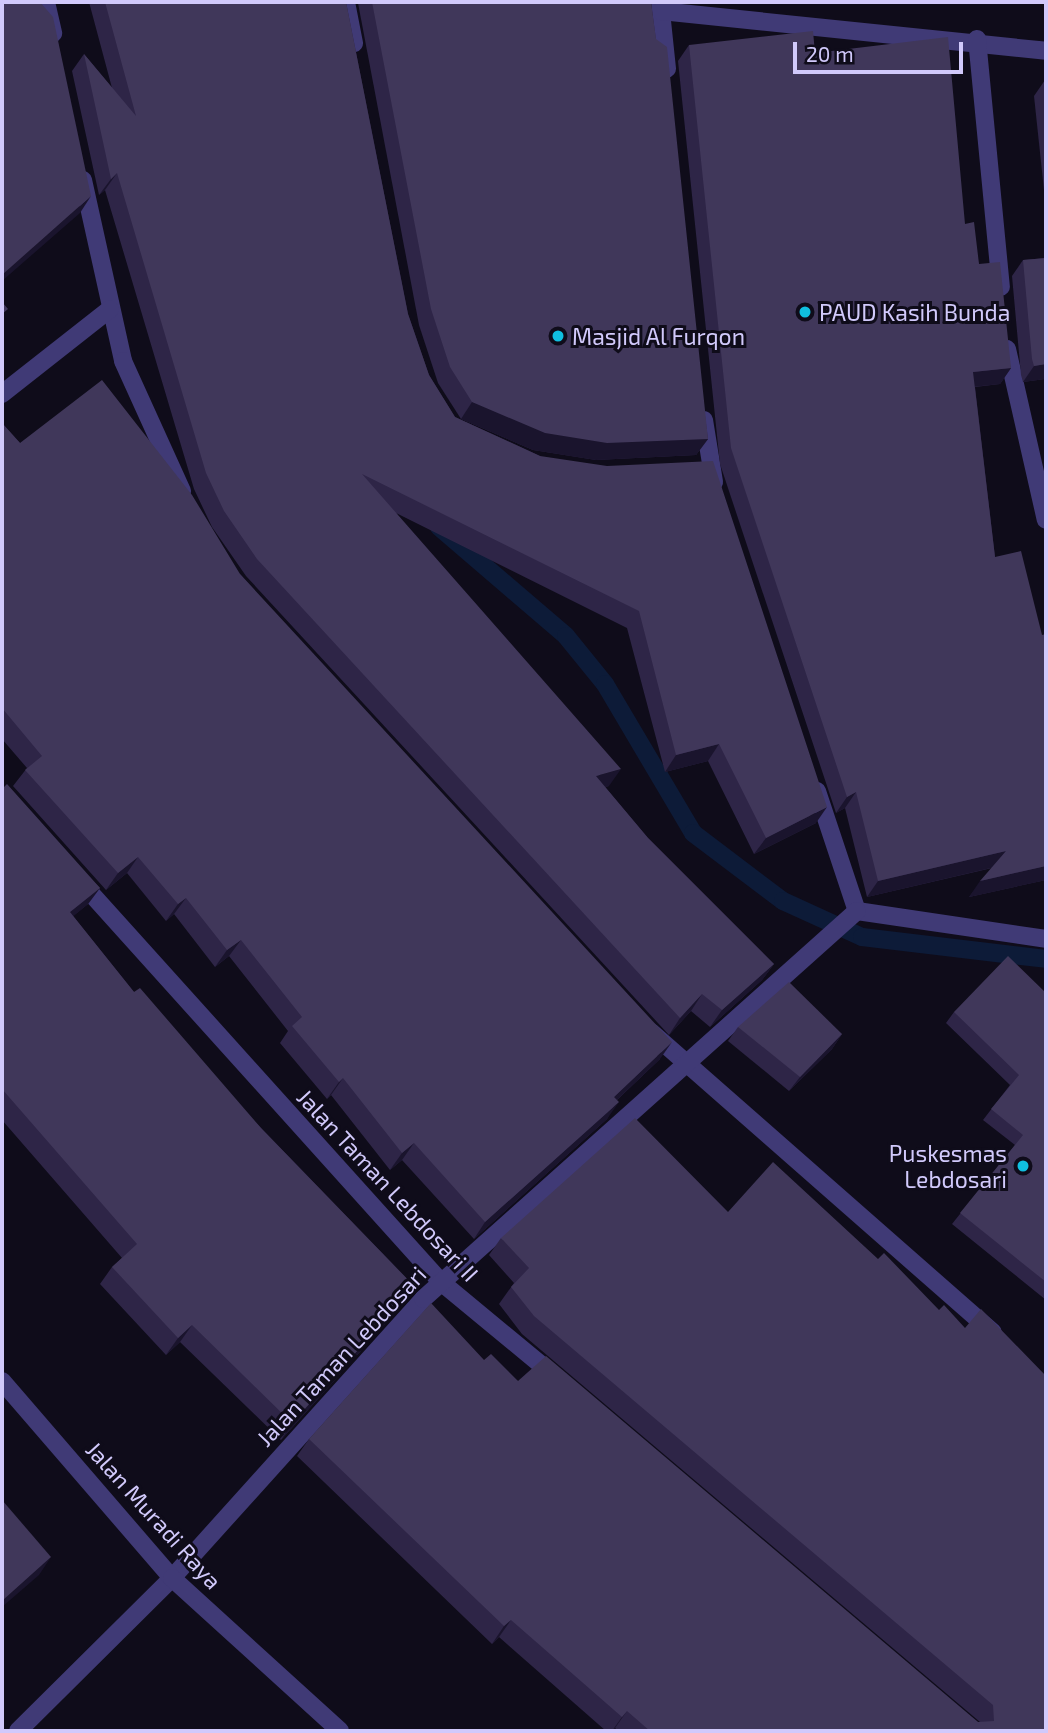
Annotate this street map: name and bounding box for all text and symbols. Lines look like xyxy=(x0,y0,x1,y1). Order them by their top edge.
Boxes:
scale bar xyxy=(796,28,966,72)
text: 20 m xyxy=(806,41,854,66)
place label: PAUD Kasih Bunda xyxy=(819,298,1010,326)
marker: PAUD Kasih Bunda xyxy=(797,304,813,320)
place label: Masjid Al Furqon xyxy=(572,322,746,350)
marker: Masjid Al Furqon xyxy=(550,328,566,344)
street label: Jalan Taman Lebdosari II xyxy=(292,1083,484,1287)
place label: Puskesmas Lebdosari xyxy=(889,1139,1007,1193)
marker: Puskesmas Lebdosari xyxy=(1013,1156,1033,1176)
street label: Jalan Taman Lebdosari xyxy=(250,1260,432,1452)
street label: Jalan Muradi Raya xyxy=(80,1436,228,1594)

